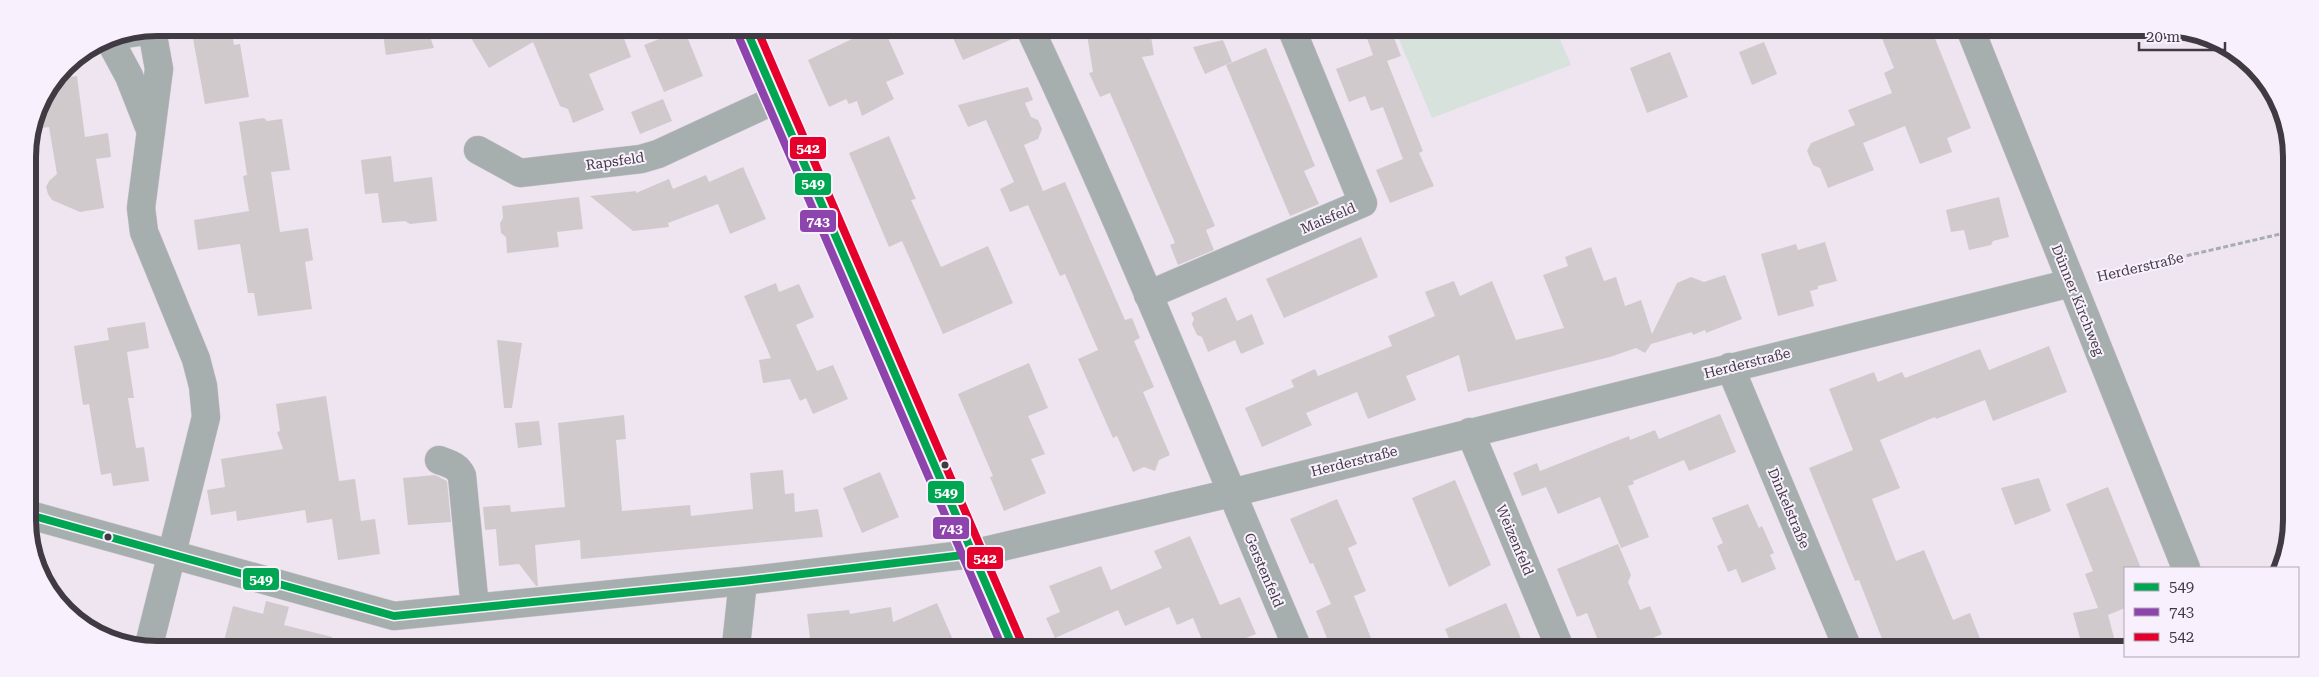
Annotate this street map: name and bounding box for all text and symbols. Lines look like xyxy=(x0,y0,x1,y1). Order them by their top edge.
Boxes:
scale bar xyxy=(2139,20,2225,52)
text: 20 m xyxy=(2146,28,2181,46)
line badge: 542 xyxy=(789,136,827,160)
text: 542 xyxy=(796,140,820,156)
street label: Rapsfeld xyxy=(585,149,645,173)
line badge: 549 xyxy=(794,172,832,196)
text: 549 xyxy=(801,175,825,191)
street label: Maisfeld xyxy=(1298,199,1358,237)
line badge: 743 xyxy=(799,209,837,233)
text: 743 xyxy=(806,213,830,229)
street label: Dünner Kirchweg xyxy=(2048,242,2108,358)
street label: Herderstraße xyxy=(2095,249,2185,285)
street label: Herderstraße xyxy=(1702,344,1792,381)
street label: Herderstraße xyxy=(1309,442,1399,479)
unlabelled marker xyxy=(940,460,950,470)
street label: Dinkelstraße xyxy=(1765,465,1813,551)
line badge: 549 xyxy=(927,480,965,504)
text: 549 xyxy=(934,484,958,500)
street label: Weizenfeld xyxy=(1493,502,1537,578)
line badge: 743 xyxy=(932,516,970,540)
text: 743 xyxy=(939,520,963,536)
street label: Gerstenfeld xyxy=(1241,530,1287,610)
unlabelled marker xyxy=(103,532,113,542)
line badge: 542 xyxy=(966,546,1004,570)
text: 542 xyxy=(973,550,997,566)
line badge: 549 xyxy=(242,567,280,591)
legend xyxy=(2124,567,2299,657)
text: 549 xyxy=(249,571,273,587)
text: 549 xyxy=(2169,578,2194,596)
text: 743 xyxy=(2169,603,2194,621)
text: 542 xyxy=(2169,628,2194,646)

